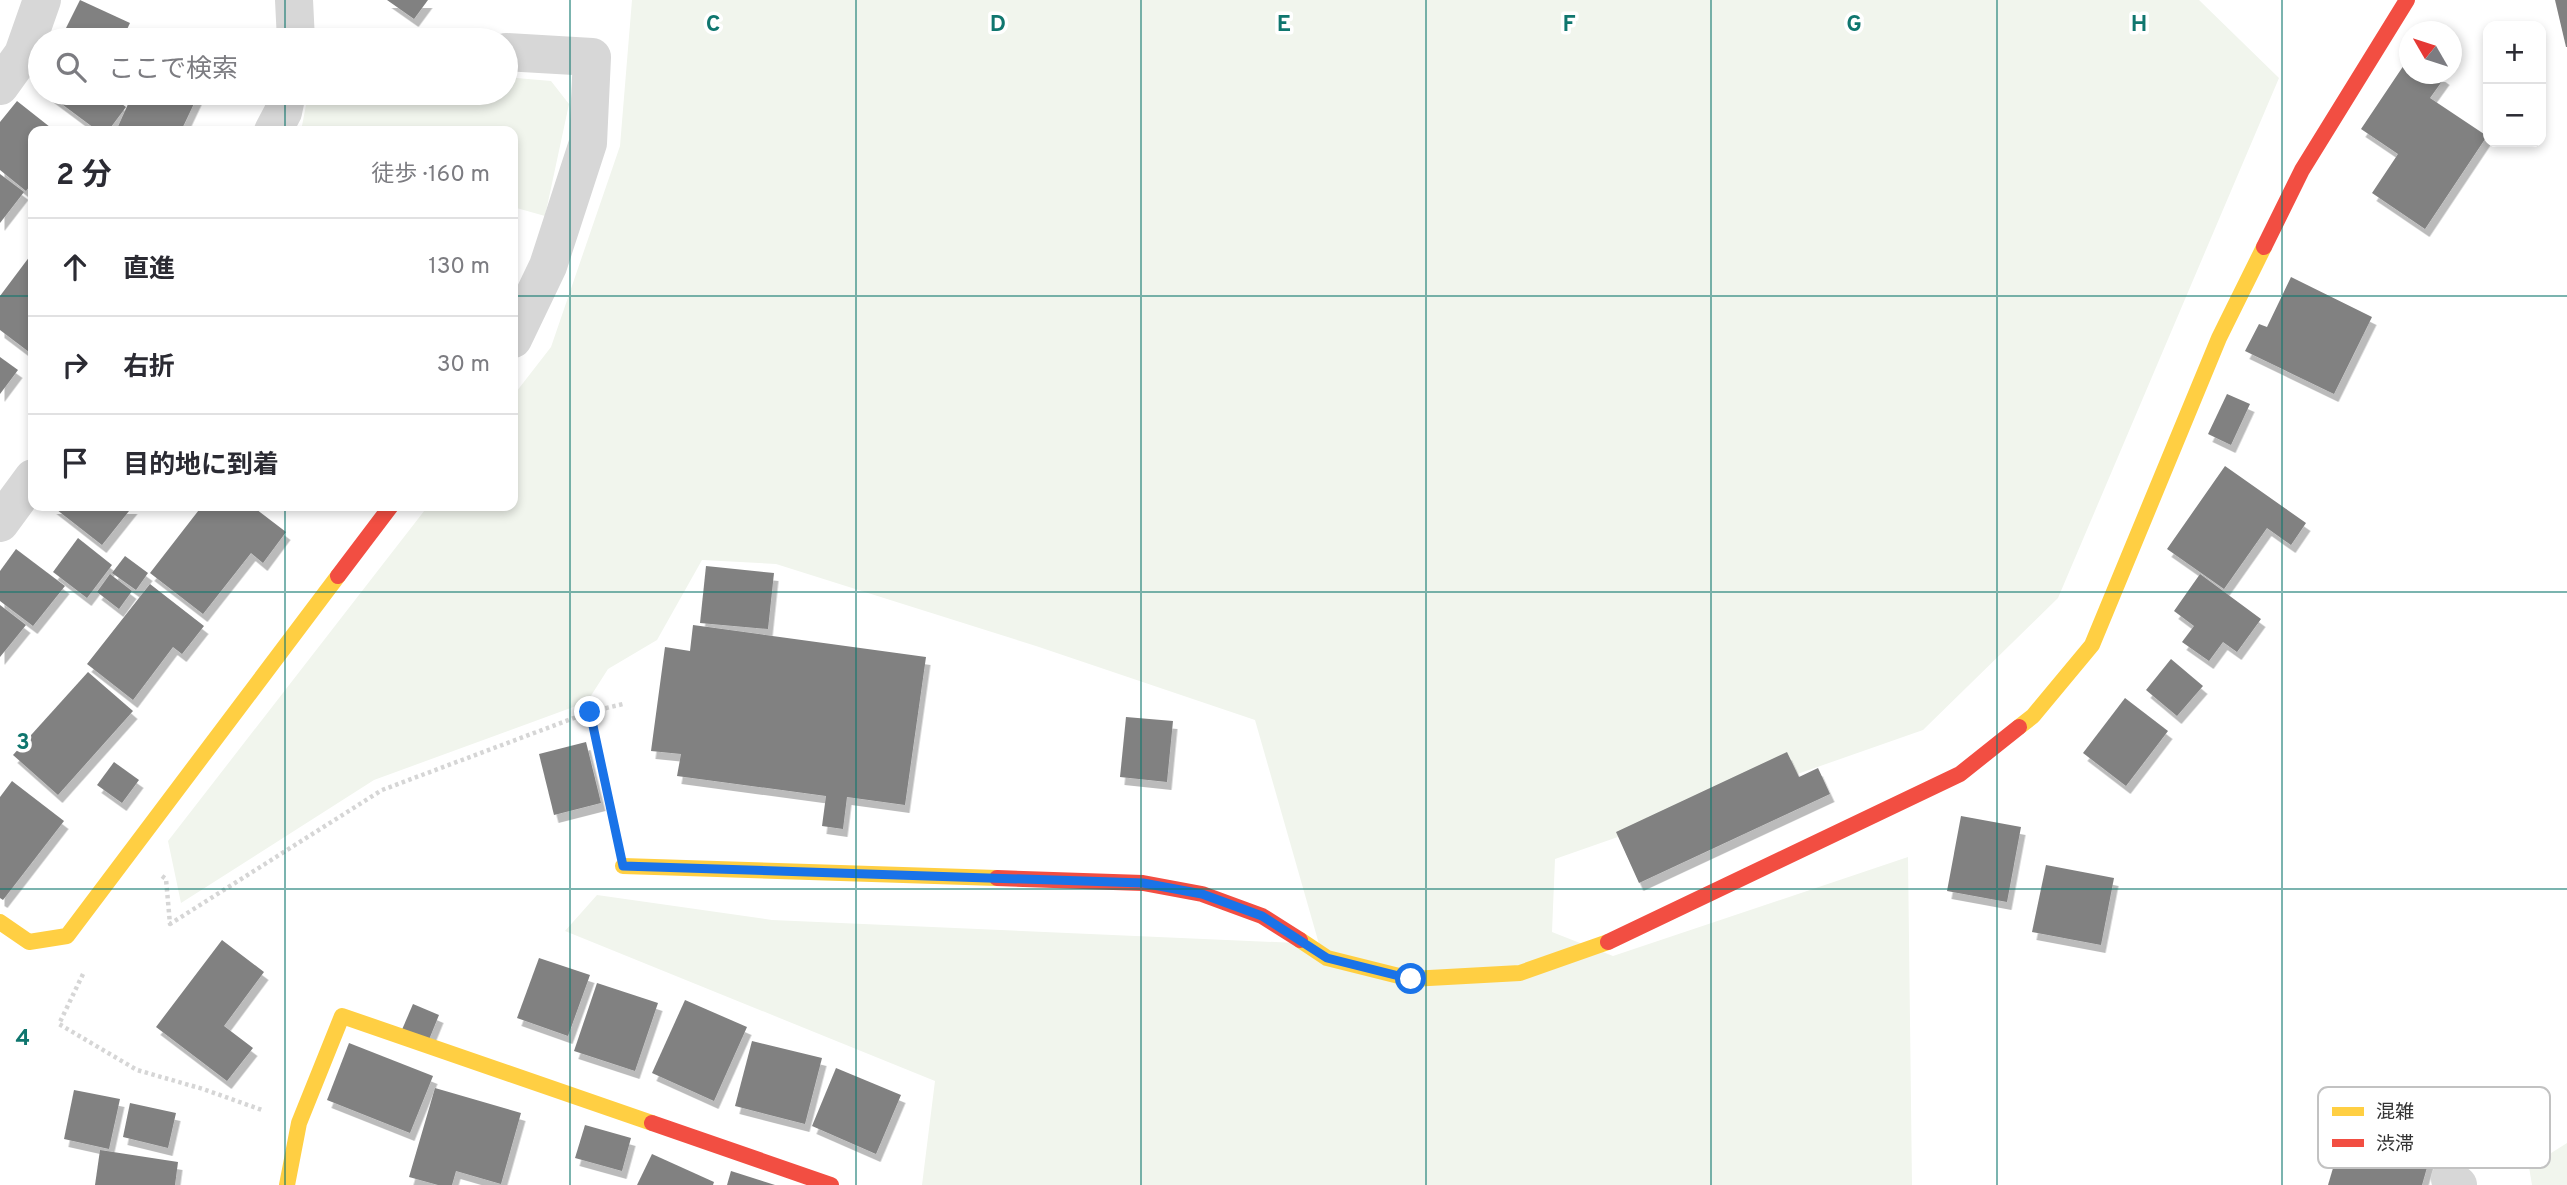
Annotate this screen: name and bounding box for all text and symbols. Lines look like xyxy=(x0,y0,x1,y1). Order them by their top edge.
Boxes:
text: C xyxy=(706,11,720,40)
text: D xyxy=(990,11,1006,40)
text: E xyxy=(1277,11,1291,40)
text: F xyxy=(1562,11,1576,40)
text: G xyxy=(1846,11,1862,40)
text: H xyxy=(2131,11,2147,40)
north arrow xyxy=(2399,21,2462,84)
map controls xyxy=(2483,21,2546,147)
button: + xyxy=(2483,21,2546,84)
search box xyxy=(28,28,518,105)
icon: search xyxy=(52,48,90,86)
text: ここで検索 xyxy=(108,54,238,87)
button: − xyxy=(2483,84,2546,147)
text: 2 分 xyxy=(56,158,112,195)
text: 徒歩 · 160 m xyxy=(371,161,490,190)
icon: ahead xyxy=(56,248,94,286)
text: 130 m xyxy=(428,253,490,282)
text: 直進 xyxy=(123,254,175,287)
icon: right xyxy=(56,346,94,384)
text: 30 m xyxy=(437,351,490,380)
text: 右折 xyxy=(123,352,175,385)
icon: arrive xyxy=(56,444,94,482)
text: 目的地に到着 xyxy=(123,450,279,483)
route end xyxy=(574,696,605,727)
text: 3 xyxy=(16,729,30,758)
route start xyxy=(1395,963,1426,994)
text: 4 xyxy=(16,1025,30,1054)
legend xyxy=(2318,1087,2550,1168)
text: 混雑 xyxy=(2376,1101,2414,1125)
text: 渋滞 xyxy=(2376,1133,2414,1157)

